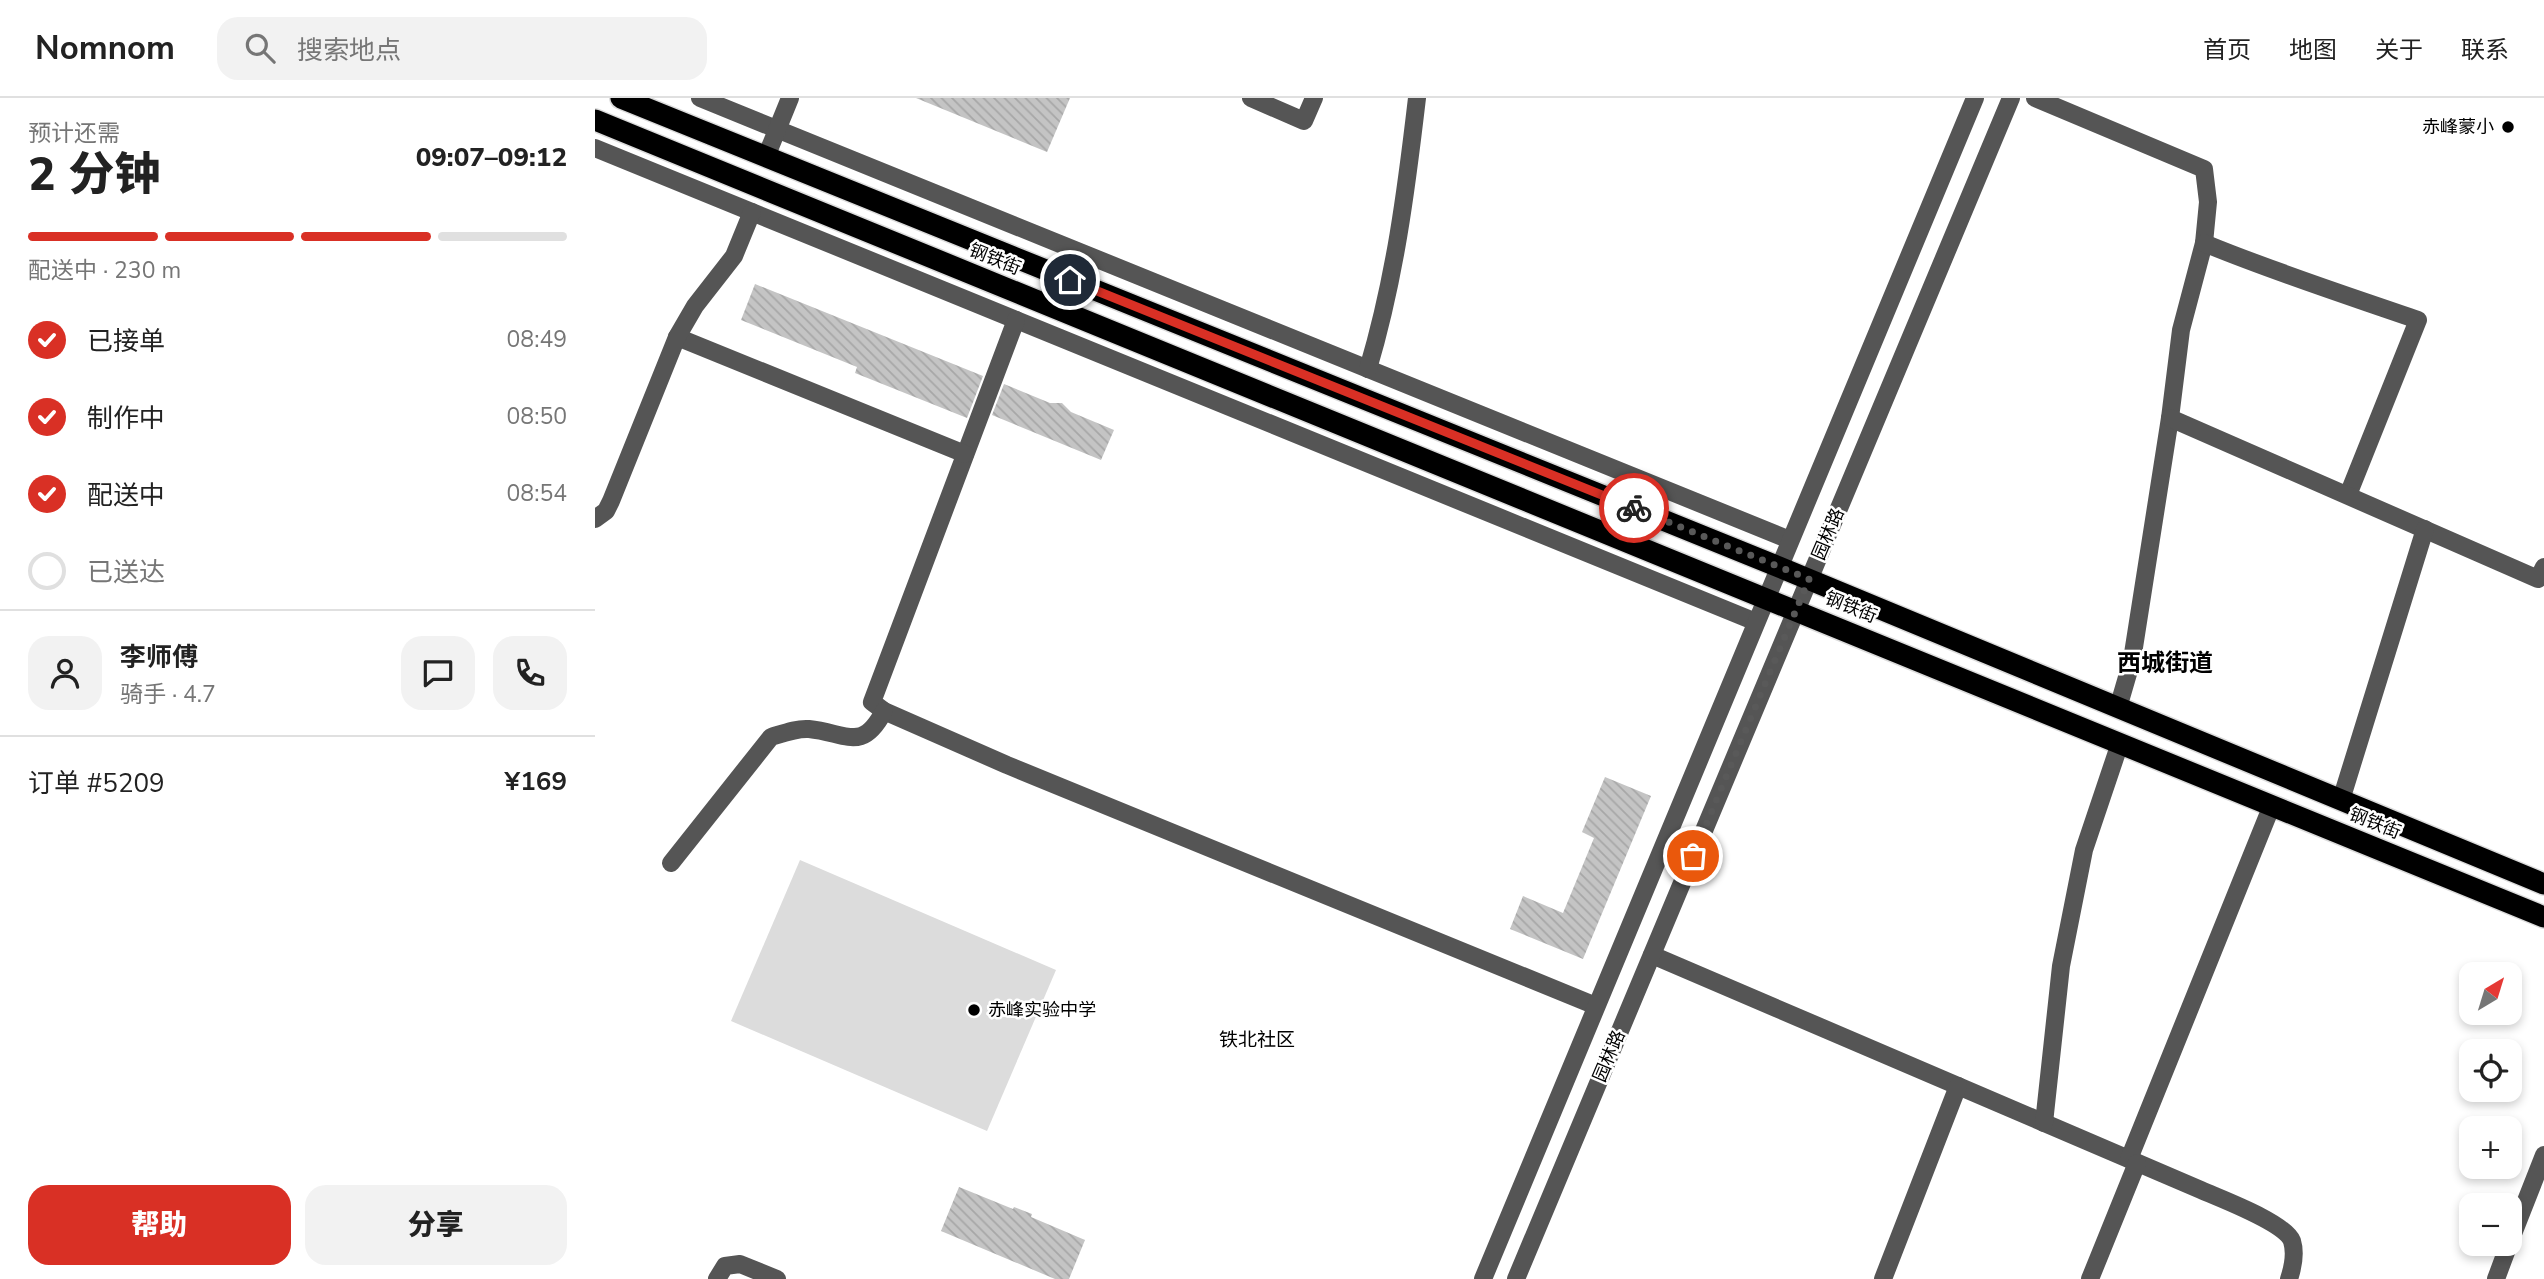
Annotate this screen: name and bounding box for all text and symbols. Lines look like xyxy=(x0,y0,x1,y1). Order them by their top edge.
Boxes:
search box xyxy=(217,17,707,80)
text: Nomnom xyxy=(35,26,175,71)
icon: search xyxy=(241,29,279,67)
text: 搜索地点 xyxy=(297,33,401,68)
text: 首页 xyxy=(2203,34,2251,66)
text: 地图 xyxy=(2289,34,2337,66)
text: 关于 xyxy=(2375,34,2423,66)
text: 联系 xyxy=(2461,34,2509,66)
place label: 赤峰蒙小 xyxy=(2422,115,2494,139)
text: 预计还需 xyxy=(28,118,120,149)
marker: 赤峰蒙小 xyxy=(2500,119,2516,135)
text: 09:07–09:12 xyxy=(416,140,567,175)
text: 2 分钟 xyxy=(28,143,160,206)
street label: 钢铁街 xyxy=(965,238,1025,280)
pin xyxy=(1040,250,1100,310)
text: 配送中 · 230 m xyxy=(28,255,181,286)
icon: home xyxy=(1051,261,1089,299)
icon: check xyxy=(28,321,66,359)
text: 已接单 xyxy=(87,324,165,359)
text: 08:49 xyxy=(507,324,567,355)
icon: check xyxy=(28,398,66,436)
text: 制作中 xyxy=(87,401,165,436)
text: 08:50 xyxy=(507,401,567,432)
courier xyxy=(1599,473,1669,543)
icon: check xyxy=(28,475,66,513)
text: 配送中 xyxy=(87,478,165,513)
text: 08:54 xyxy=(507,478,567,509)
icon: bike xyxy=(1615,489,1653,527)
street label: 园林路 xyxy=(1806,504,1850,564)
text: 已送达 xyxy=(87,555,165,590)
street label: 钢铁街 xyxy=(1821,586,1881,628)
button: person xyxy=(28,636,102,710)
button: chat xyxy=(401,636,475,710)
button: phone xyxy=(493,636,567,710)
text: 李师傅 xyxy=(120,640,198,675)
district label: 西城街道 xyxy=(2117,647,2213,679)
text: 骑手 · 4.7 xyxy=(120,679,216,710)
text: ¥169 xyxy=(505,764,567,799)
text: 订单 #5209 xyxy=(28,766,165,801)
street label: 钢铁街 xyxy=(2345,802,2405,844)
pin xyxy=(1663,826,1723,886)
icon: bag xyxy=(1674,837,1712,875)
north arrow xyxy=(2459,962,2522,1026)
map controls xyxy=(2459,962,2522,1256)
place label: 赤峰实验中学 xyxy=(988,998,1096,1022)
marker: 赤峰实验中学 xyxy=(966,1002,982,1018)
street label: 园林路 xyxy=(1587,1026,1631,1086)
district label: 铁北社区 xyxy=(1219,1027,1295,1053)
button: locate xyxy=(2459,1039,2522,1102)
button: + xyxy=(2459,1116,2522,1179)
button: 帮助 xyxy=(28,1185,291,1265)
button: 分享 xyxy=(305,1185,567,1265)
button: − xyxy=(2459,1193,2522,1256)

